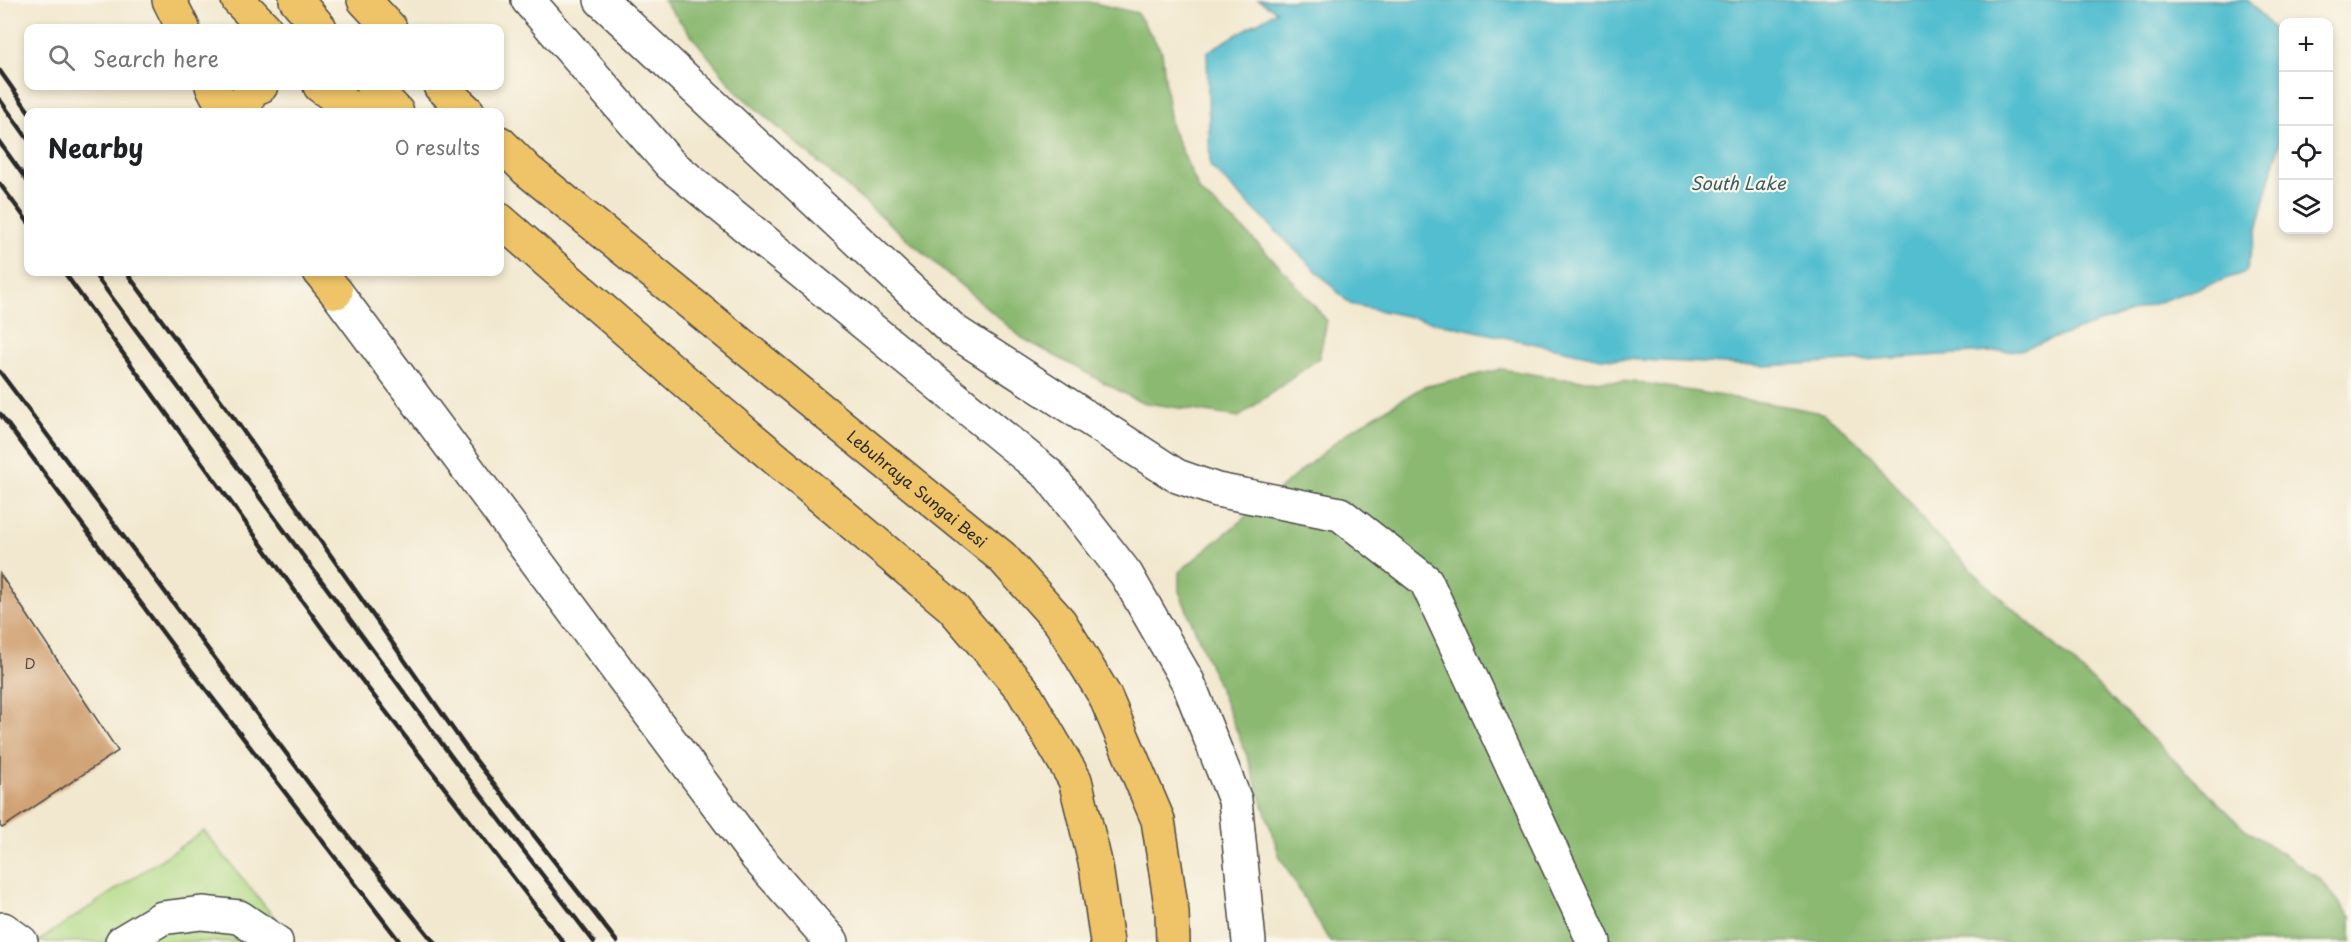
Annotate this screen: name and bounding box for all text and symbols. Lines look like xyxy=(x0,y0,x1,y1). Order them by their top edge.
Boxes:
map controls xyxy=(2279,18,2333,234)
button: + xyxy=(2279,18,2333,72)
search box xyxy=(24,24,504,90)
icon: search xyxy=(45,41,78,74)
text: Search here xyxy=(93,41,219,74)
button: − xyxy=(2279,72,2333,126)
button: locate xyxy=(2279,126,2333,180)
text: Nearby xyxy=(48,128,143,167)
text: 0 results xyxy=(395,132,480,162)
water label: South Lake xyxy=(1690,169,1787,196)
button: layers xyxy=(2279,180,2333,234)
street label: Lebuhraya Sungai Besi xyxy=(842,424,993,553)
house number: D xyxy=(24,653,36,674)

